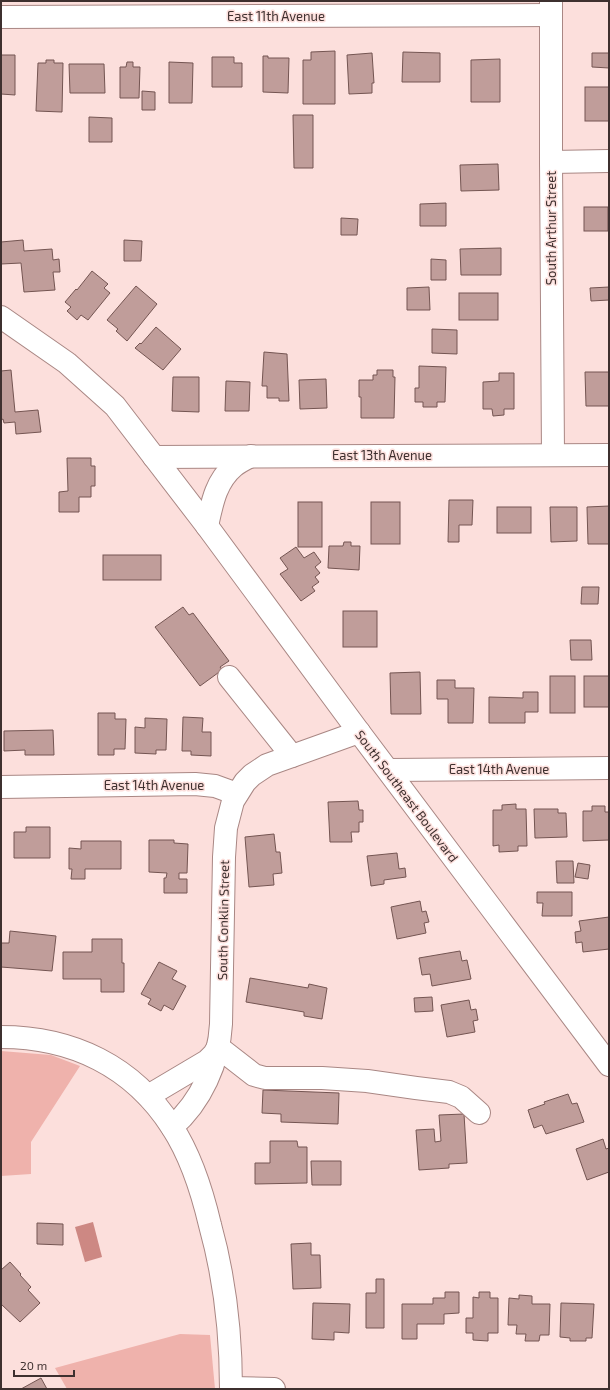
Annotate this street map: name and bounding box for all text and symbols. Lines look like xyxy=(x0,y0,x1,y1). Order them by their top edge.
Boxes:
street label: East 11th Avenue xyxy=(227,8,325,24)
street label: South Arthur Street xyxy=(543,171,559,285)
street label: East 13th Avenue xyxy=(332,447,432,463)
street label: South Southeast Boulevard xyxy=(352,727,462,865)
street label: East 14th Avenue xyxy=(449,761,549,777)
street label: East 14th Avenue xyxy=(104,777,204,793)
street label: South Conklin Street xyxy=(214,860,232,980)
scale bar xyxy=(14,1352,74,1378)
text: 20 m xyxy=(20,1358,47,1372)

